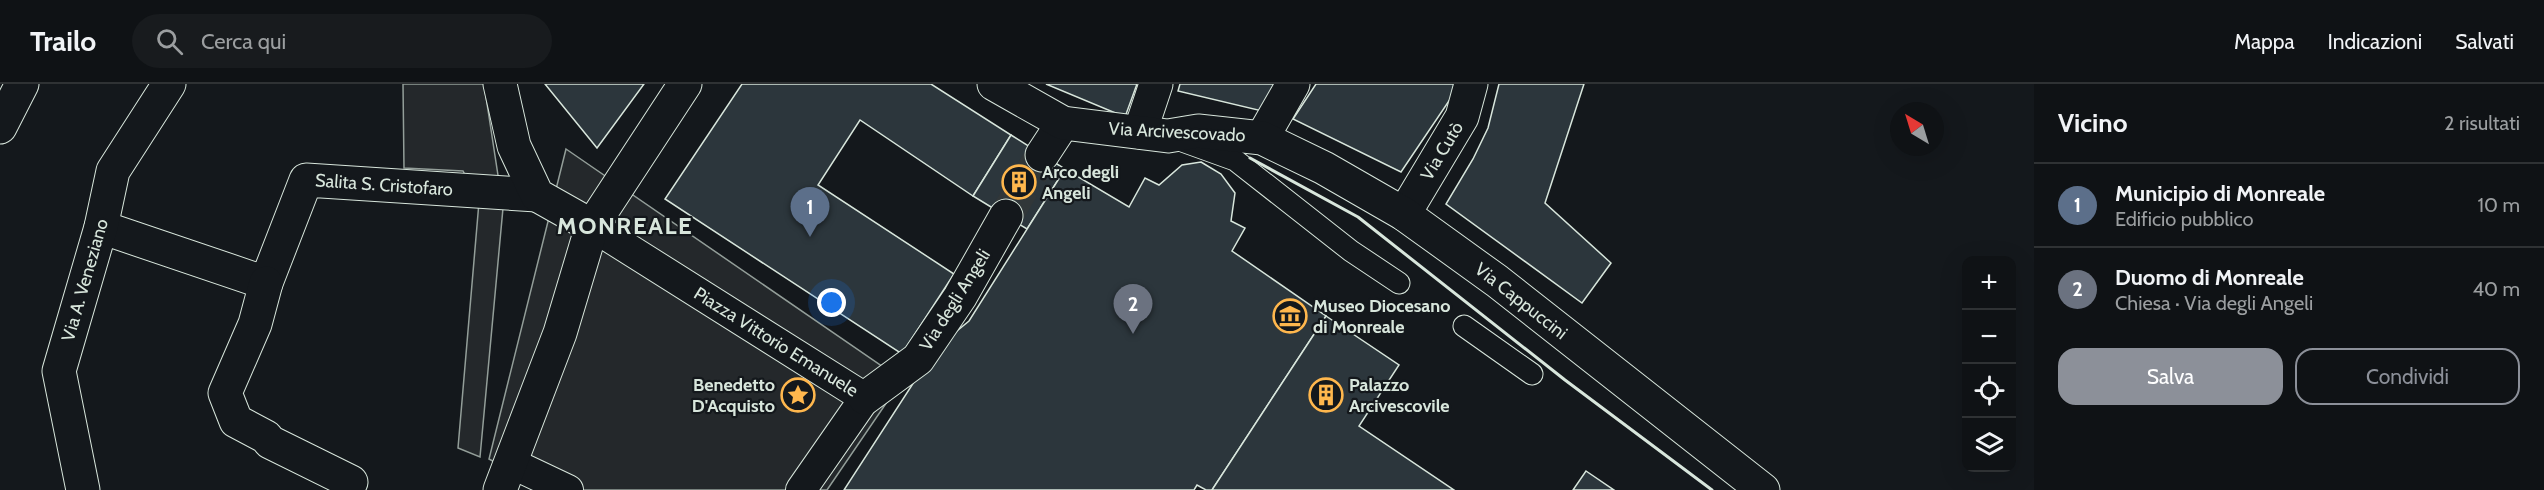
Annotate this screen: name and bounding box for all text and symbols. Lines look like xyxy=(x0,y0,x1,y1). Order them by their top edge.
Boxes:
search box xyxy=(132,14,552,68)
text: Trailo xyxy=(30,24,96,58)
icon: search xyxy=(153,25,186,58)
text: Cerca qui xyxy=(201,28,286,55)
text: Mappa xyxy=(2234,29,2295,54)
text: Indicazioni xyxy=(2328,29,2422,54)
text: Salvati xyxy=(2455,29,2514,54)
north arrow xyxy=(1890,102,1944,156)
text: Vicino xyxy=(2058,107,2127,139)
text: 2 risultati xyxy=(2444,111,2520,135)
street label: Via Arcivescovado xyxy=(1108,117,1246,147)
street label: Via Cutò xyxy=(1416,118,1468,184)
place label: Arco degli Angeli xyxy=(1042,161,1119,204)
building icon: Arco degli Angeli xyxy=(1001,164,1037,200)
street label: Salita S. Cristofaro xyxy=(314,169,454,201)
text: Municipio di Monreale xyxy=(2115,180,2325,207)
pin: 1 xyxy=(790,188,830,237)
text: 1 xyxy=(2074,193,2081,217)
text: 10 m xyxy=(2477,193,2520,217)
text: Edificio pubblico xyxy=(2115,207,2254,231)
district label: MONREALE xyxy=(557,211,693,240)
street label: Via A. Veneziano xyxy=(57,216,113,344)
street label: Via degli Angeli xyxy=(915,245,995,355)
map controls xyxy=(1962,256,2016,472)
button: + xyxy=(1962,256,2016,310)
street label: Via Cappuccini xyxy=(1470,258,1572,344)
text: Duomo di Monreale xyxy=(2115,264,2304,291)
text: 2 xyxy=(2072,277,2083,301)
text: 40 m xyxy=(2472,277,2520,301)
street label: Piazza Vittorio Emanuele xyxy=(690,282,862,402)
pin: 2 xyxy=(1114,284,1152,334)
your location xyxy=(817,288,846,317)
text: Chiesa · Via degli Angeli xyxy=(2115,291,2313,315)
place label: Museo Diocesano di Monreale xyxy=(1313,295,1450,338)
museum icon: Museo Diocesano di Monreale xyxy=(1272,298,1308,334)
button: − xyxy=(1962,310,2016,364)
button: Salva xyxy=(2058,348,2283,405)
button: Condividi xyxy=(2295,348,2520,405)
button: locate xyxy=(1962,364,2016,418)
place label: Benedetto D'Acquisto xyxy=(692,374,775,417)
place label: Palazzo Arcivescovile xyxy=(1349,374,1450,417)
place icon: Benedetto D'Acquisto xyxy=(780,377,816,413)
building icon: Palazzo Arcivescovile xyxy=(1308,377,1344,413)
button: layers xyxy=(1962,418,2016,472)

